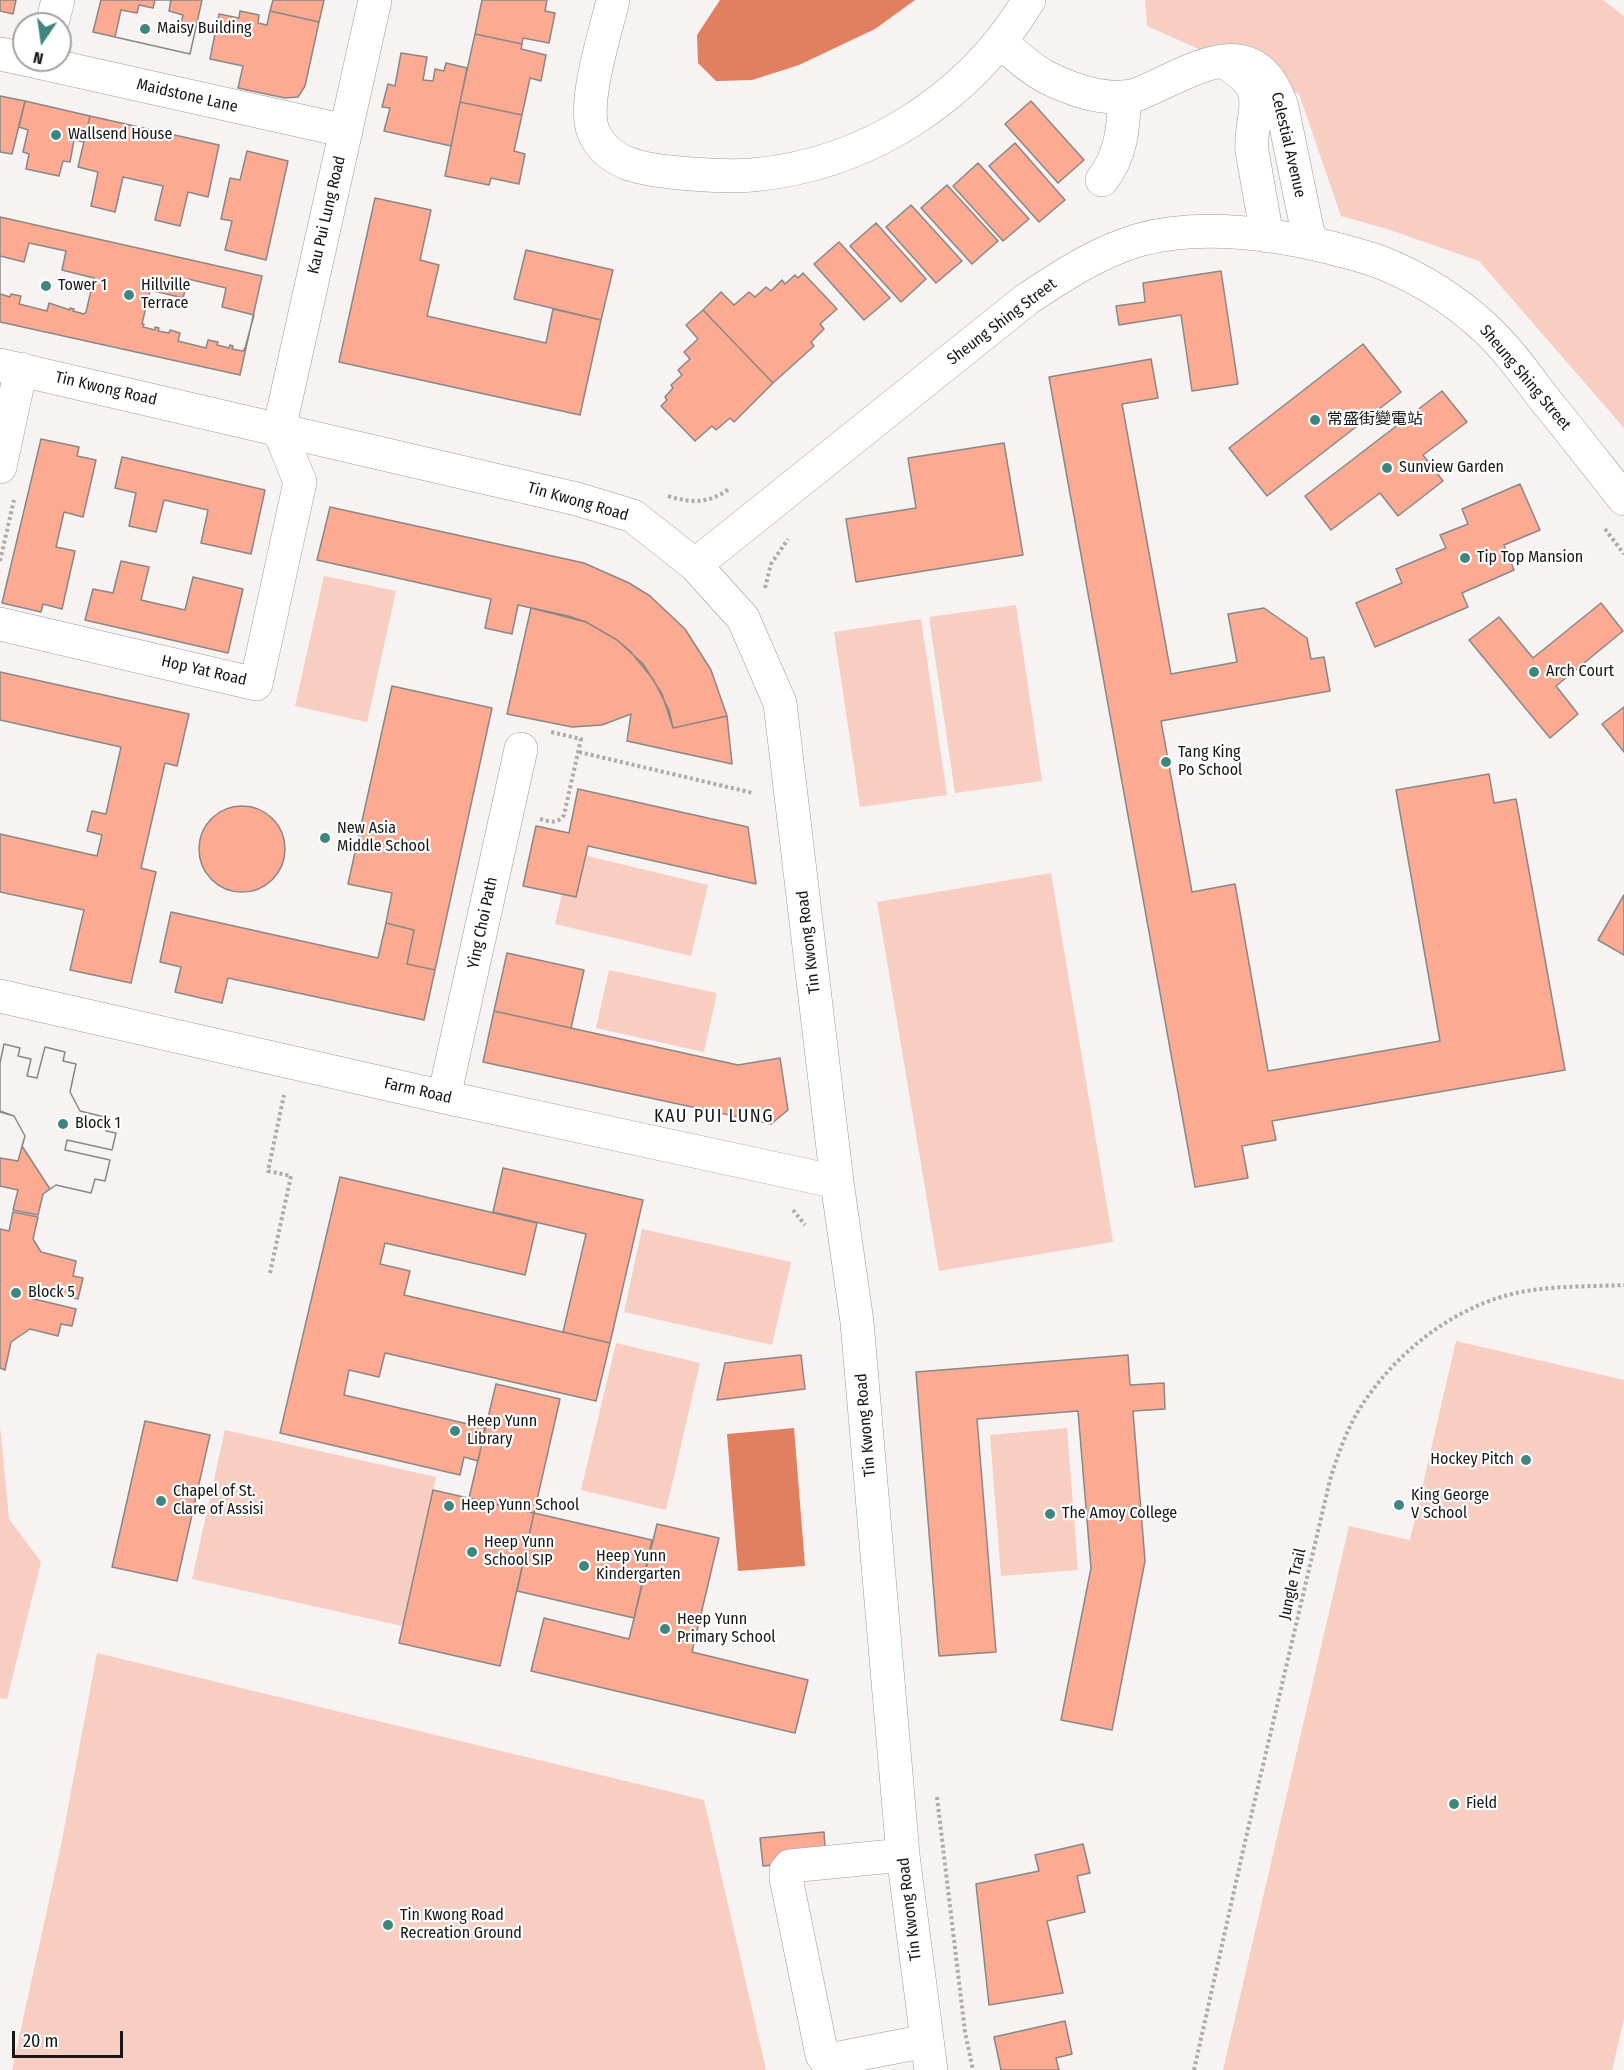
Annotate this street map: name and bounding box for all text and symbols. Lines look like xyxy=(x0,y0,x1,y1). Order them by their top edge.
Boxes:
north arrow xyxy=(12,12,72,72)
place label: Maisy Building xyxy=(157,19,252,39)
marker: Maisy Building xyxy=(138,22,152,36)
text: N xyxy=(31,48,45,68)
street label: Maidstone Lane xyxy=(135,75,239,117)
street label: Celestial Avenue xyxy=(1267,90,1309,200)
place label: Wallsend House xyxy=(68,125,172,145)
marker: Wallsend House xyxy=(49,128,63,142)
street label: Kau Pui Lung Road xyxy=(304,154,350,276)
street label: Sheung Shing Street xyxy=(944,275,1060,369)
place label: Tower 1 xyxy=(58,276,107,296)
place label: Hillville Terrace xyxy=(141,276,190,314)
marker: Tower 1 xyxy=(39,279,53,293)
marker: Hillville Terrace xyxy=(122,288,136,302)
street label: Sheung Shing Street xyxy=(1475,321,1575,435)
street label: Tin Kwong Road xyxy=(53,368,159,410)
place label: 常盛街變電站 xyxy=(1327,410,1423,430)
marker: 常盛街變電站 xyxy=(1308,413,1322,427)
place label: Sunview Garden xyxy=(1399,458,1504,478)
marker: Sunview Garden xyxy=(1380,461,1394,475)
street label: Tin Kwong Road xyxy=(525,478,631,526)
place label: Tip Top Mansion xyxy=(1477,548,1583,568)
marker: Tip Top Mansion xyxy=(1458,551,1472,565)
street label: Hop Yat Road xyxy=(159,652,249,690)
place label: Arch Court xyxy=(1546,662,1614,682)
marker: Arch Court xyxy=(1527,665,1541,679)
place label: Tang King Po School xyxy=(1178,743,1242,781)
marker: Tang King Po School xyxy=(1159,755,1173,769)
place label: New Asia Middle School xyxy=(337,819,430,857)
marker: New Asia Middle School xyxy=(318,831,332,845)
street label: Ying Choi Path xyxy=(464,875,502,971)
street label: Tin Kwong Road xyxy=(793,889,825,995)
street label: Farm Road xyxy=(382,1074,454,1108)
district label: KAU PUI LUNG xyxy=(654,1106,774,1128)
place label: Block 1 xyxy=(75,1114,121,1134)
marker: Block 1 xyxy=(56,1117,70,1131)
place label: Block 5 xyxy=(28,1283,75,1303)
marker: Block 5 xyxy=(9,1286,23,1300)
street label: Tin Kwong Road xyxy=(852,1372,880,1478)
place label: Heep Yunn Library xyxy=(467,1412,537,1450)
marker: Heep Yunn Library xyxy=(448,1424,462,1438)
place label: Hockey Pitch xyxy=(1430,1450,1514,1470)
marker: Hockey Pitch xyxy=(1519,1453,1533,1467)
place label: Chapel of St. Clare of Assisi xyxy=(173,1482,264,1520)
place label: King George V School xyxy=(1411,1486,1489,1524)
marker: Chapel of St. Clare of Assisi xyxy=(154,1494,168,1508)
place label: Heep Yunn School xyxy=(461,1496,579,1516)
marker: King George V School xyxy=(1392,1498,1406,1512)
marker: Heep Yunn School xyxy=(442,1499,456,1513)
place label: The Amoy College xyxy=(1062,1504,1177,1524)
marker: The Amoy College xyxy=(1043,1507,1057,1521)
place label: Heep Yunn School SIP xyxy=(484,1533,554,1571)
marker: Heep Yunn School SIP xyxy=(465,1545,479,1559)
street label: Jungle Trail xyxy=(1275,1546,1311,1622)
place label: Heep Yunn Kindergarten xyxy=(596,1547,681,1585)
marker: Heep Yunn Kindergarten xyxy=(577,1559,591,1573)
place label: Heep Yunn Primary School xyxy=(677,1610,776,1648)
marker: Heep Yunn Primary School xyxy=(658,1622,672,1636)
place label: Field xyxy=(1466,1794,1497,1814)
marker: Field xyxy=(1447,1797,1461,1811)
street label: Tin Kwong Road xyxy=(894,1856,926,1962)
place label: Tin Kwong Road Recreation Ground xyxy=(400,1906,522,1944)
marker: Tin Kwong Road Recreation Ground xyxy=(381,1918,395,1932)
scale bar xyxy=(15,2019,126,2057)
text: 20 m xyxy=(23,2030,58,2052)

